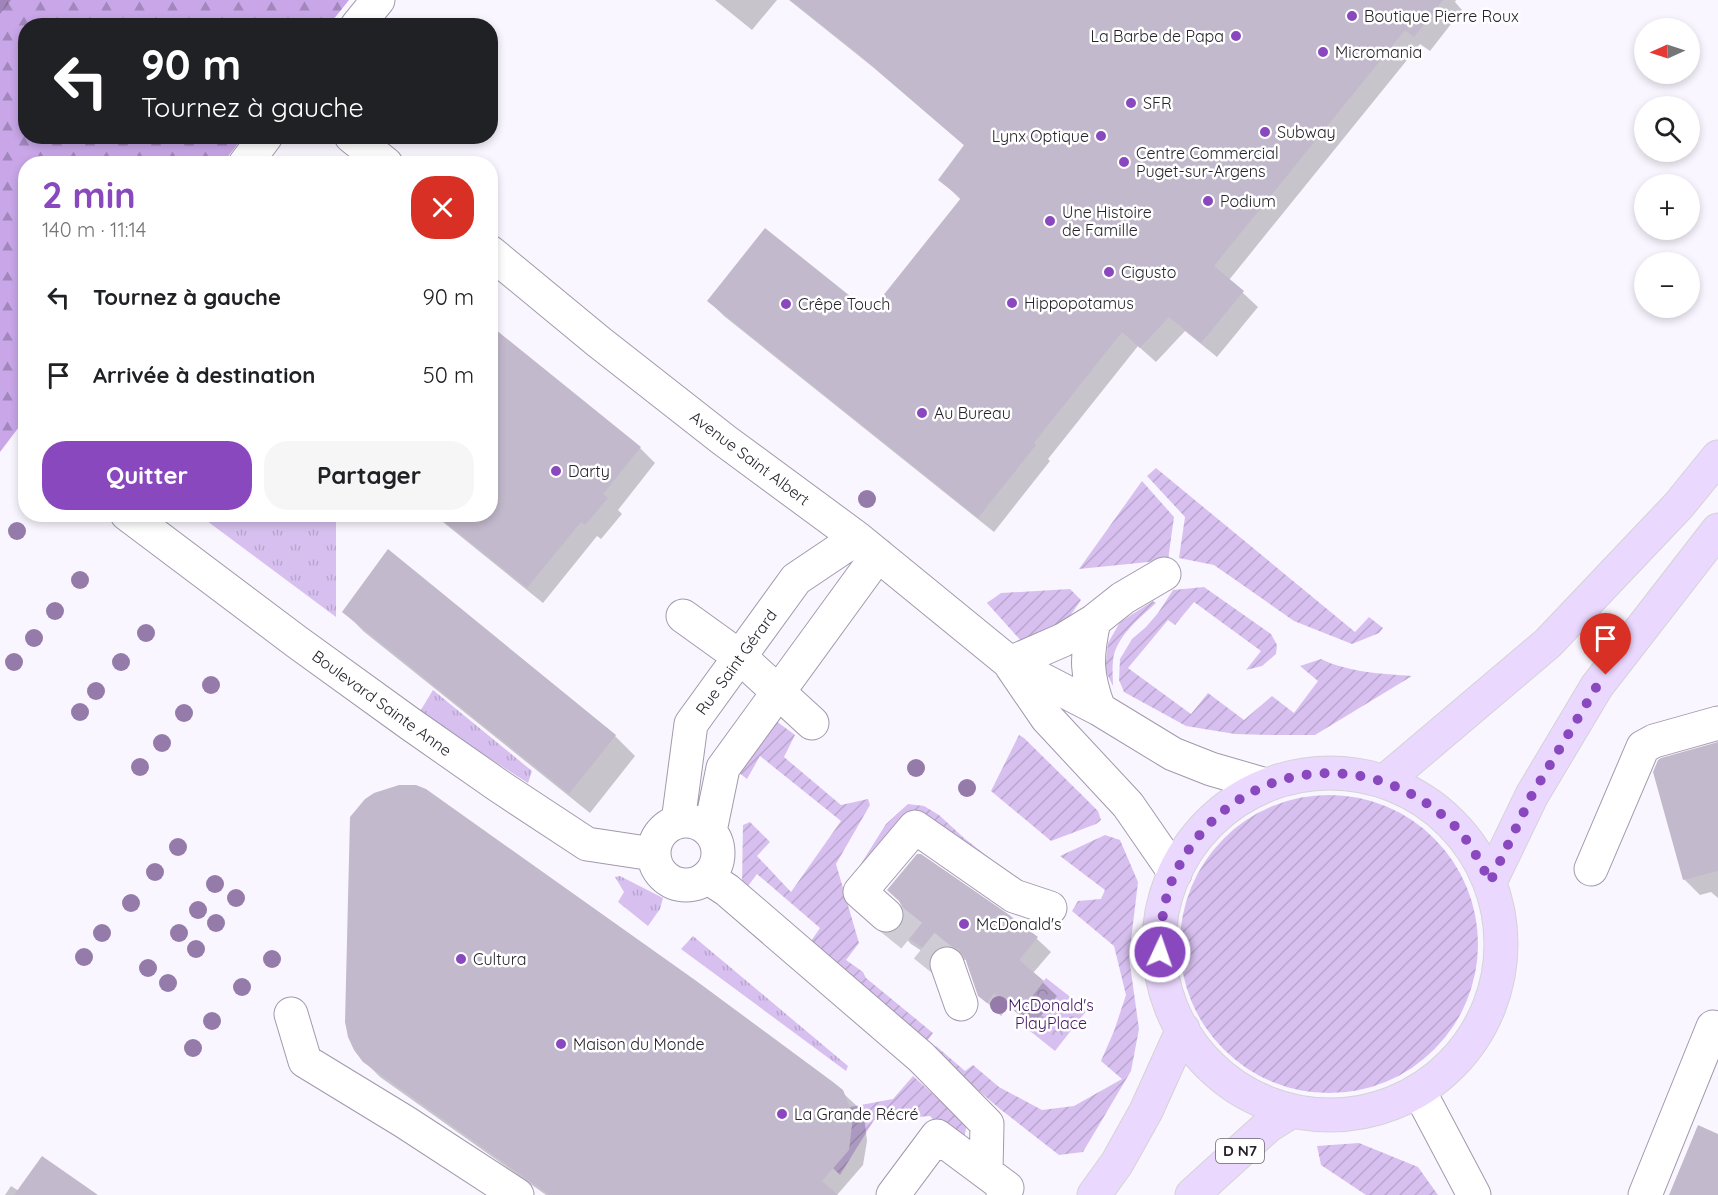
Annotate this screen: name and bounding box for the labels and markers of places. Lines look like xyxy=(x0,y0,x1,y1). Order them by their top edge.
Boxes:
place label: Boutique Pierre Roux xyxy=(1364,6,1519,26)
marker: Boutique Pierre Roux xyxy=(1345,9,1359,23)
place label: La Barbe de Papa xyxy=(1090,26,1224,46)
marker: La Barbe de Papa xyxy=(1229,29,1243,43)
place label: Micromania xyxy=(1335,42,1422,62)
marker: Micromania xyxy=(1316,45,1330,59)
place label: SFR xyxy=(1143,93,1172,113)
marker: SFR xyxy=(1124,96,1138,110)
place label: Subway xyxy=(1277,122,1336,142)
marker: Subway xyxy=(1258,125,1272,139)
place label: Lynx Optique xyxy=(992,126,1089,146)
marker: Lynx Optique xyxy=(1094,129,1108,143)
place label: Centre Commercial Puget-sur-Argens xyxy=(1136,143,1279,181)
marker: Centre Commercial Puget-sur-Argens xyxy=(1117,155,1131,169)
place label: Podium xyxy=(1220,191,1276,211)
marker: Podium xyxy=(1201,194,1215,208)
place label: Une Histoire de Famille xyxy=(1062,202,1152,240)
marker: Une Histoire de Famille xyxy=(1043,214,1057,228)
place label: Cigusto xyxy=(1121,262,1176,282)
marker: Cigusto xyxy=(1102,265,1116,279)
place label: Hippopotamus xyxy=(1024,293,1134,313)
place label: Crêpe Touch xyxy=(798,294,890,314)
marker: Hippopotamus xyxy=(1005,296,1019,310)
marker: Crêpe Touch xyxy=(779,297,793,311)
place label: Au Bureau xyxy=(934,403,1011,423)
marker: Au Bureau xyxy=(915,406,929,420)
place label: Darty xyxy=(568,461,610,481)
marker: Darty xyxy=(549,464,563,478)
pin xyxy=(1580,613,1631,675)
place label: McDonald's xyxy=(976,914,1062,934)
marker: McDonald's xyxy=(957,917,971,931)
place label: Cultura xyxy=(473,949,526,969)
marker: Cultura xyxy=(454,952,468,966)
place label: Maison du Monde xyxy=(573,1034,704,1054)
marker: Maison du Monde xyxy=(554,1037,568,1051)
place label: La Grande Récré xyxy=(794,1104,919,1124)
marker: La Grande Récré xyxy=(775,1107,789,1121)

